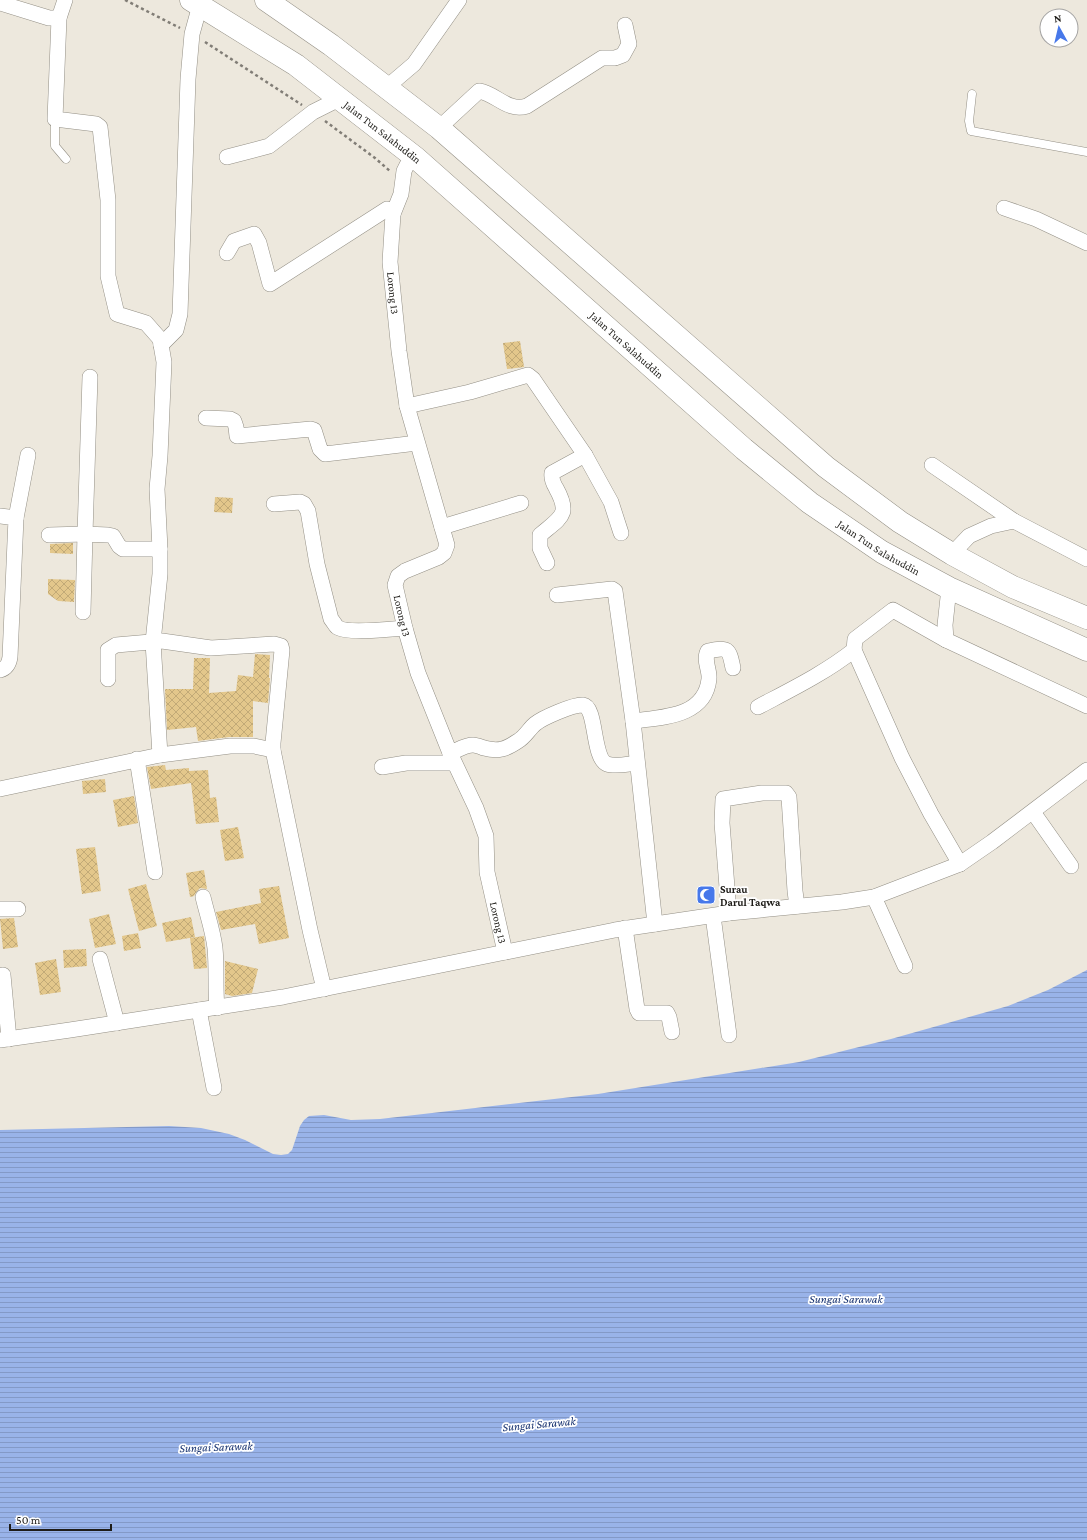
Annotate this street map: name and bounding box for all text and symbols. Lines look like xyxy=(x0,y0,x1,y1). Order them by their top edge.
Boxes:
north arrow xyxy=(1039,8,1079,48)
text: N xyxy=(1053,12,1063,25)
street label: Jalan Tun Salahuddin xyxy=(340,98,424,166)
street label: Lorong 13 xyxy=(385,271,401,315)
street label: Jalan Tun Salahuddin xyxy=(586,308,666,381)
street label: Jalan Tun Salahuddin xyxy=(834,517,922,577)
street label: Lorong 13 xyxy=(392,594,413,638)
place label: Surau Darul Taqwa xyxy=(720,883,781,908)
mosque icon: Surau Darul Taqwa xyxy=(695,884,717,906)
street label: Lorong 13 xyxy=(488,901,509,945)
water label: Sungai Sarawak xyxy=(809,1292,883,1306)
water label: Sungai Sarawak xyxy=(502,1414,577,1434)
water label: Sungai Sarawak xyxy=(179,1439,254,1455)
scale bar xyxy=(10,1506,111,1532)
text: 50 m xyxy=(16,1513,41,1527)

